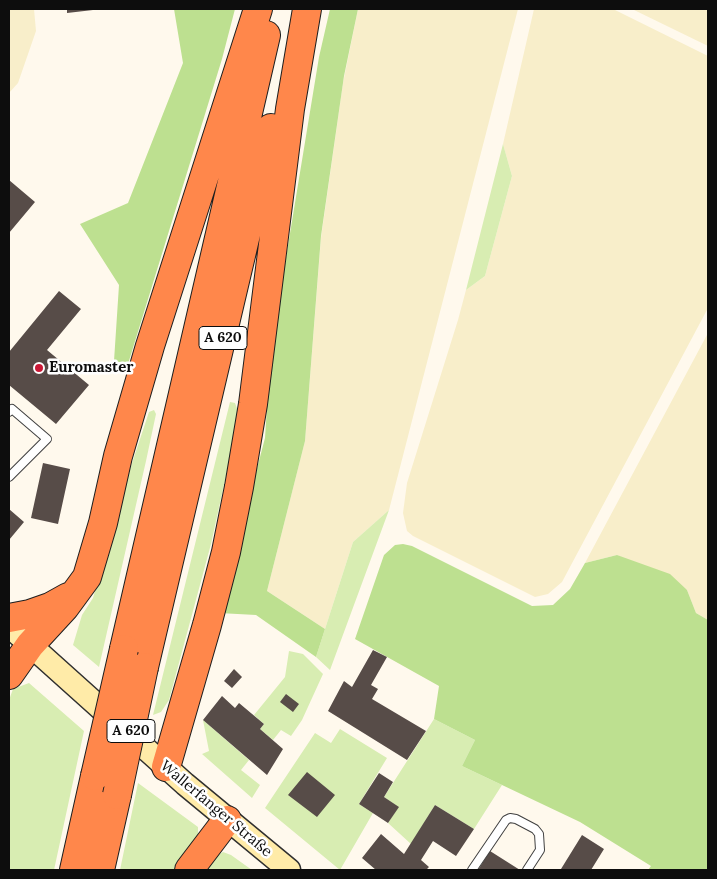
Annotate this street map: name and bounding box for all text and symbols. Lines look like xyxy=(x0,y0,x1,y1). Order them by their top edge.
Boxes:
road number: A 620 xyxy=(199,326,247,349)
place label: Euromaster xyxy=(49,359,133,377)
marker: Euromaster xyxy=(33,362,45,374)
road number: A 620 xyxy=(107,719,155,742)
street label: Wallerfanger Straße xyxy=(156,757,276,861)

